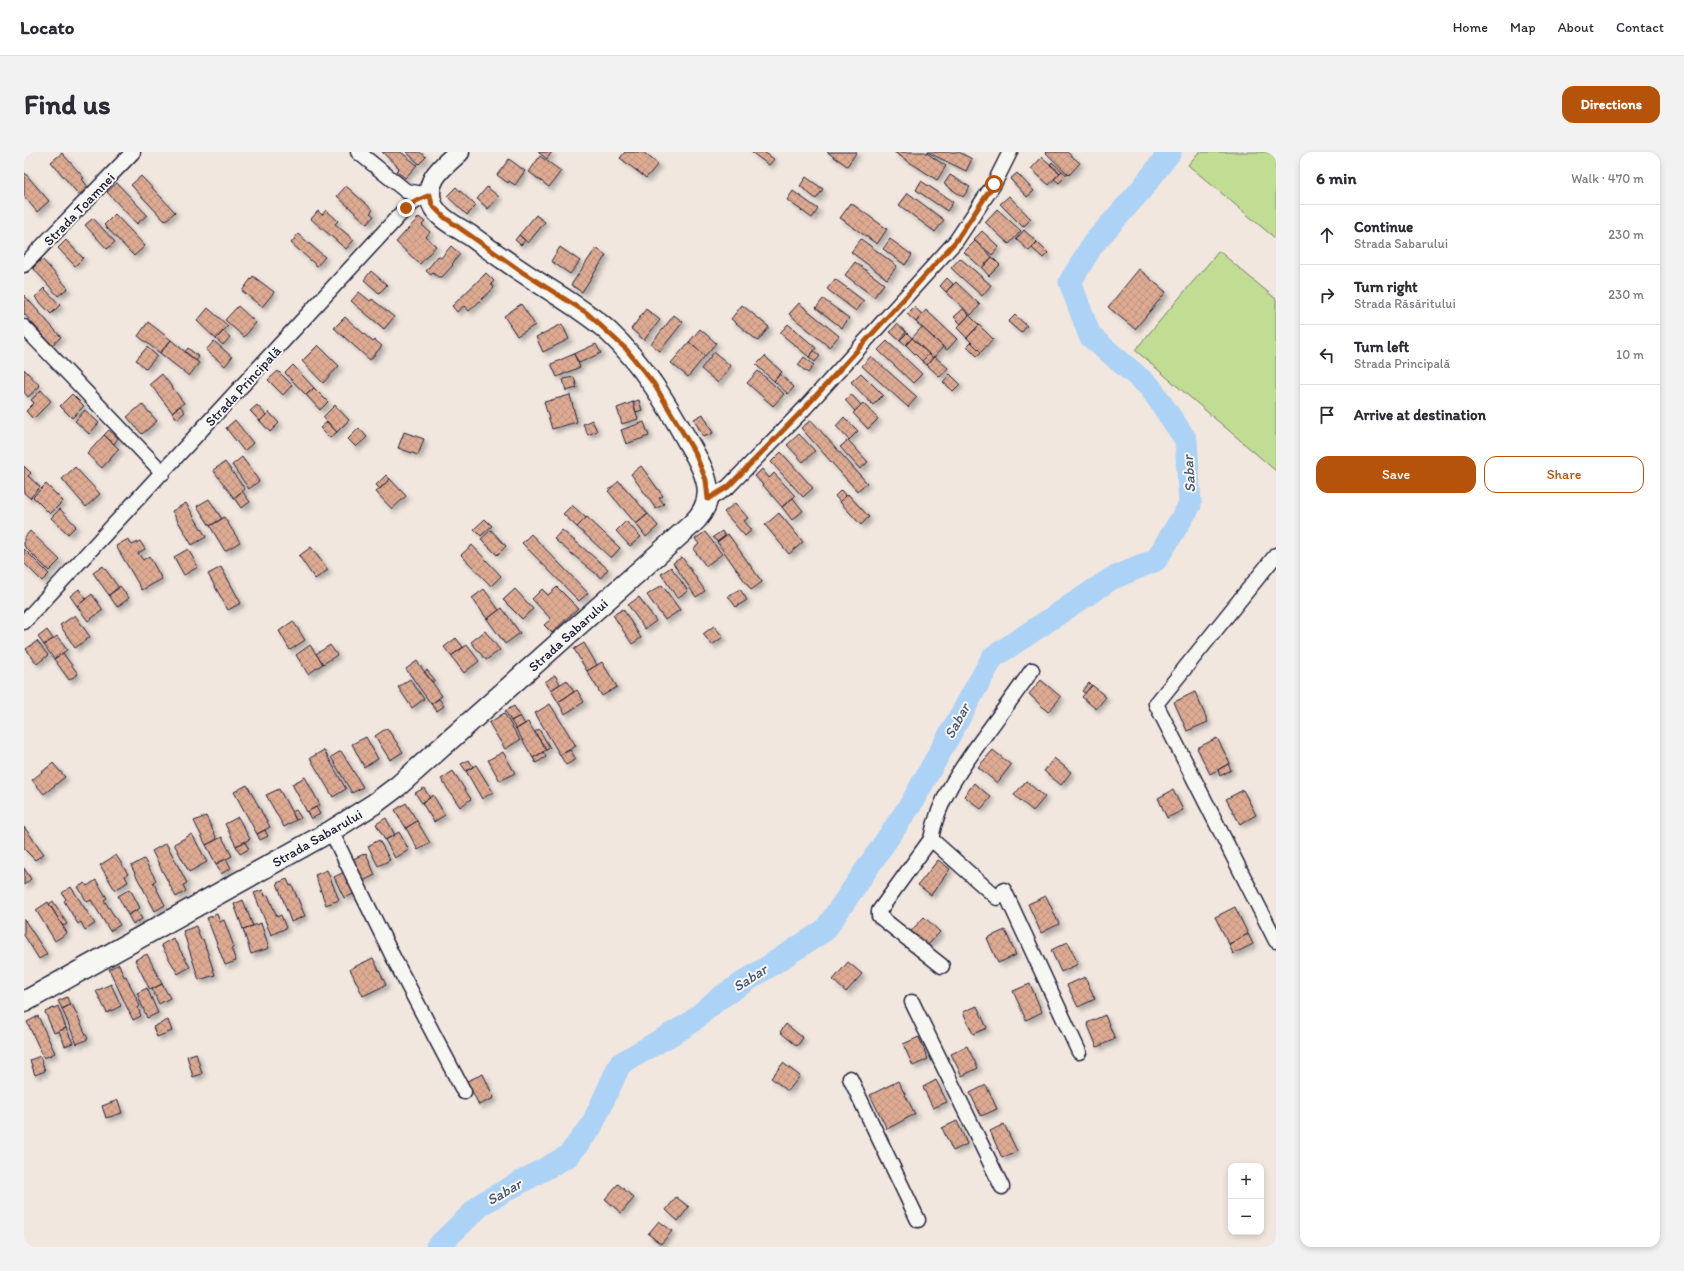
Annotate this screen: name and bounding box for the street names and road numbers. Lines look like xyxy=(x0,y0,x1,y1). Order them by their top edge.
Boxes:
street label: Strada Toamnei xyxy=(40,169,118,249)
street label: Strada Principală xyxy=(202,342,285,430)
street label: Strada Sabarului xyxy=(525,595,612,676)
street label: Strada Sabarului xyxy=(269,806,365,871)

